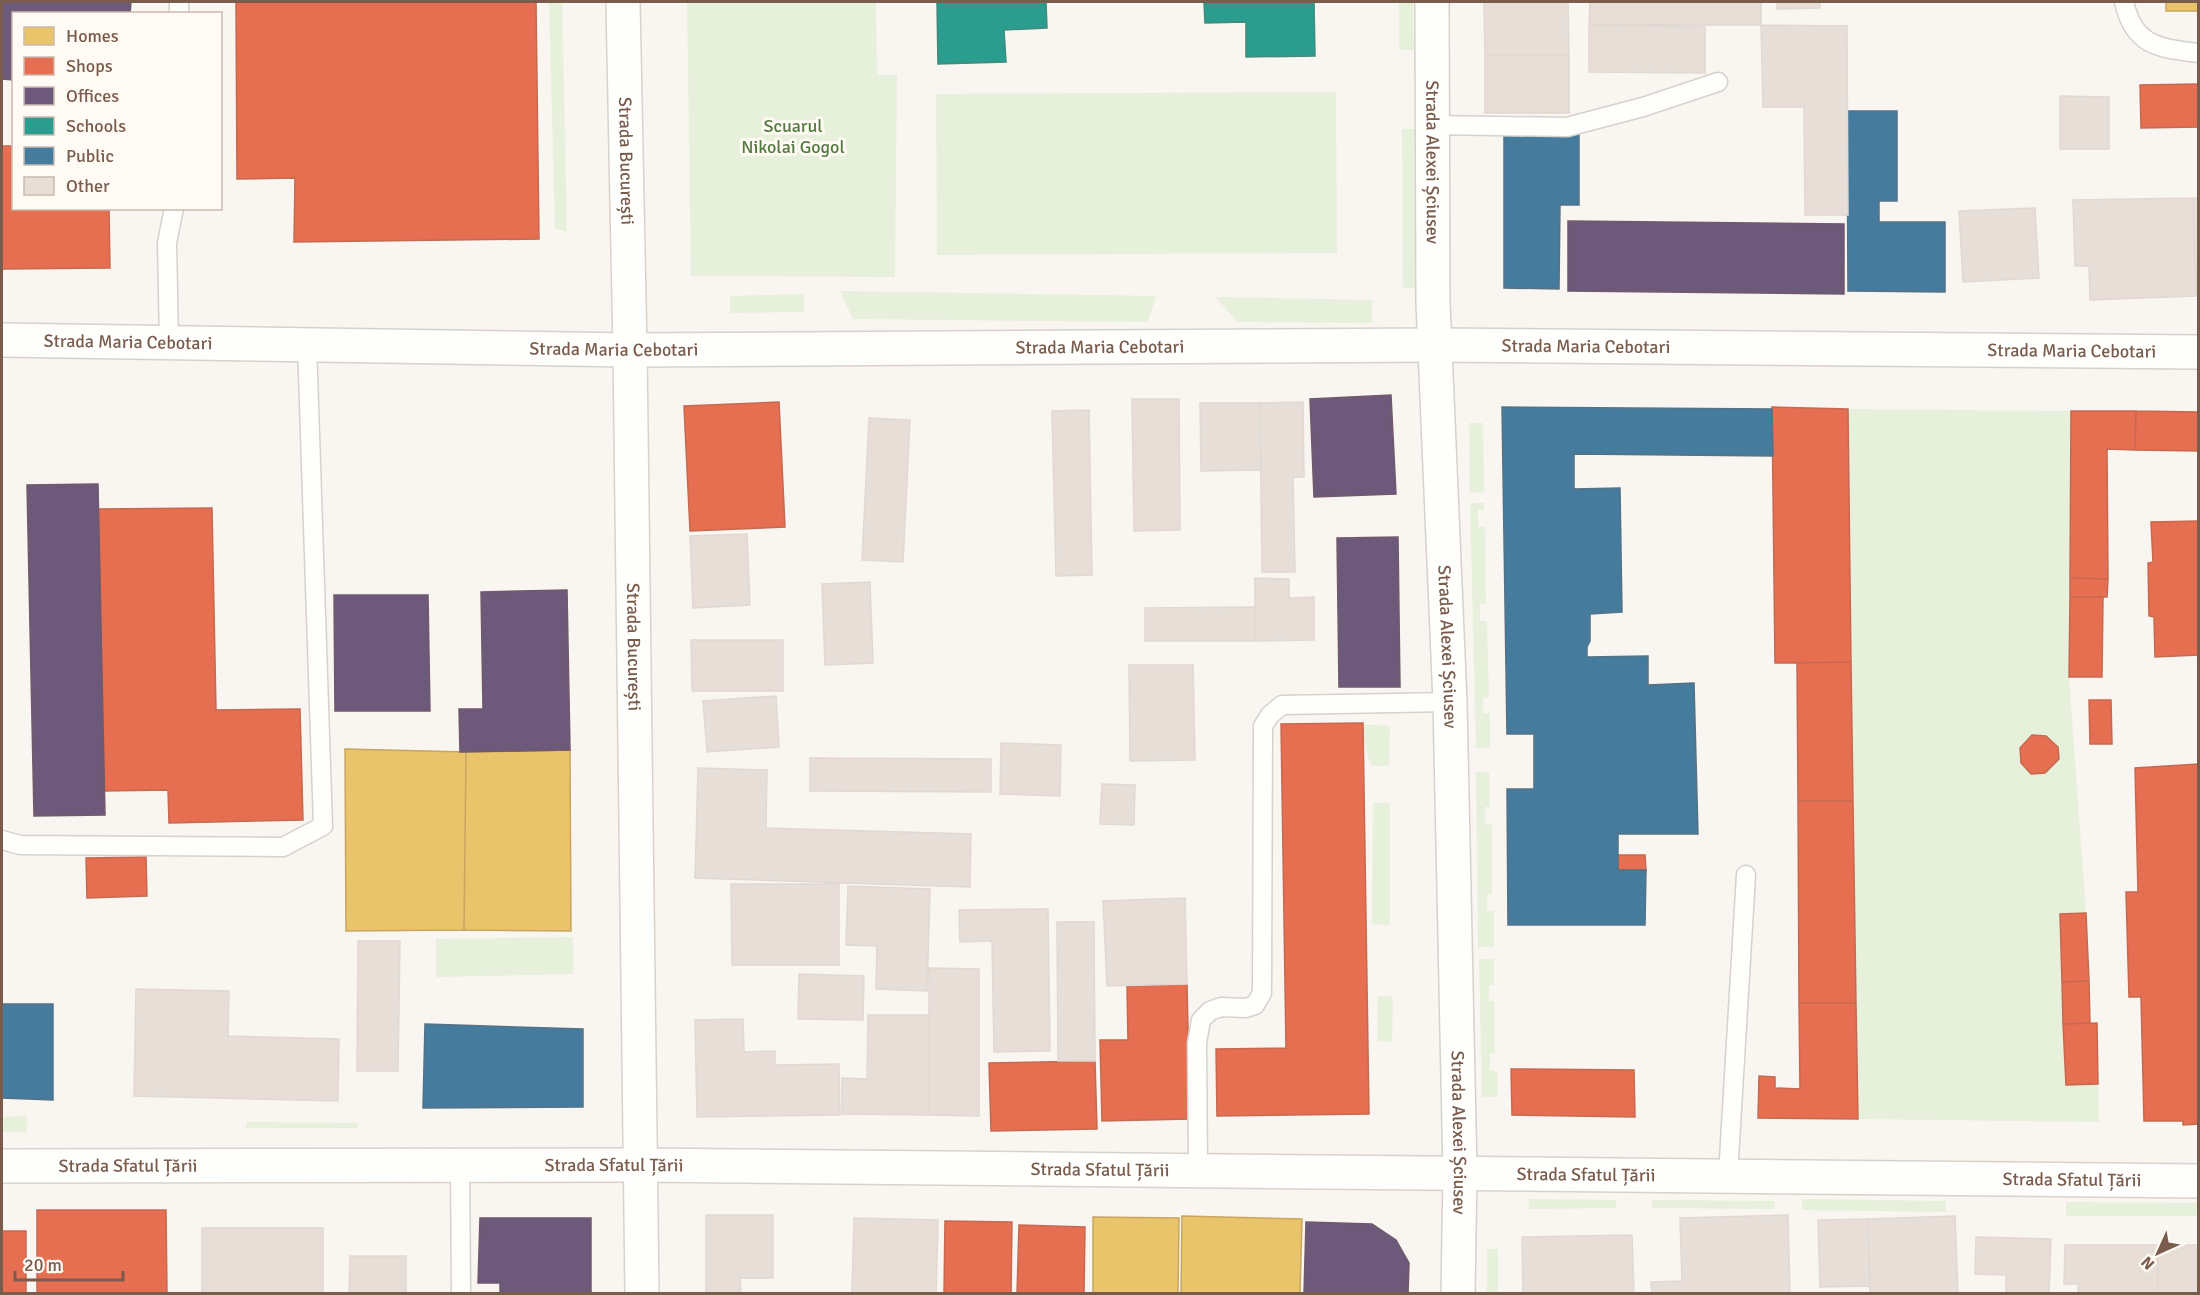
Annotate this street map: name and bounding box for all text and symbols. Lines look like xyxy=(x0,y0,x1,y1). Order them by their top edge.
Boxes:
legend xyxy=(12,12,222,210)
text: Homes xyxy=(66,25,119,47)
text: Shops xyxy=(66,55,113,77)
street label: Strada Alexei Șciusev xyxy=(1421,80,1444,245)
text: Offices xyxy=(66,85,119,107)
street label: Strada București xyxy=(614,97,638,225)
text: Schools xyxy=(66,115,126,137)
park label: Scuarul Nikolai Gogol xyxy=(741,115,845,158)
text: Public xyxy=(66,145,114,167)
text: Other xyxy=(66,175,110,197)
street label: Strada Maria Cebotari xyxy=(43,330,213,354)
street label: Strada Maria Cebotari xyxy=(1501,335,1670,358)
street label: Strada Maria Cebotari xyxy=(1015,336,1184,359)
street label: Strada Maria Cebotari xyxy=(529,337,698,361)
street label: Strada Maria Cebotari xyxy=(1987,339,2156,363)
street label: Strada Alexei Șciusev xyxy=(1433,564,1462,729)
street label: Strada București xyxy=(622,583,646,711)
street label: Strada Alexei Șciusev xyxy=(1446,1051,1471,1215)
street label: Strada Sfatul Țării xyxy=(545,1154,684,1176)
street label: Strada Sfatul Țării xyxy=(59,1155,197,1177)
street label: Strada Sfatul Țării xyxy=(1030,1158,1170,1181)
street label: Strada Sfatul Țării xyxy=(1516,1163,1656,1186)
street label: Strada Sfatul Țării xyxy=(2002,1168,2142,1191)
north arrow xyxy=(2128,1223,2188,1283)
scale bar xyxy=(15,1244,123,1282)
text: N xyxy=(2137,1252,2159,1274)
text: 20 m xyxy=(24,1254,62,1276)

